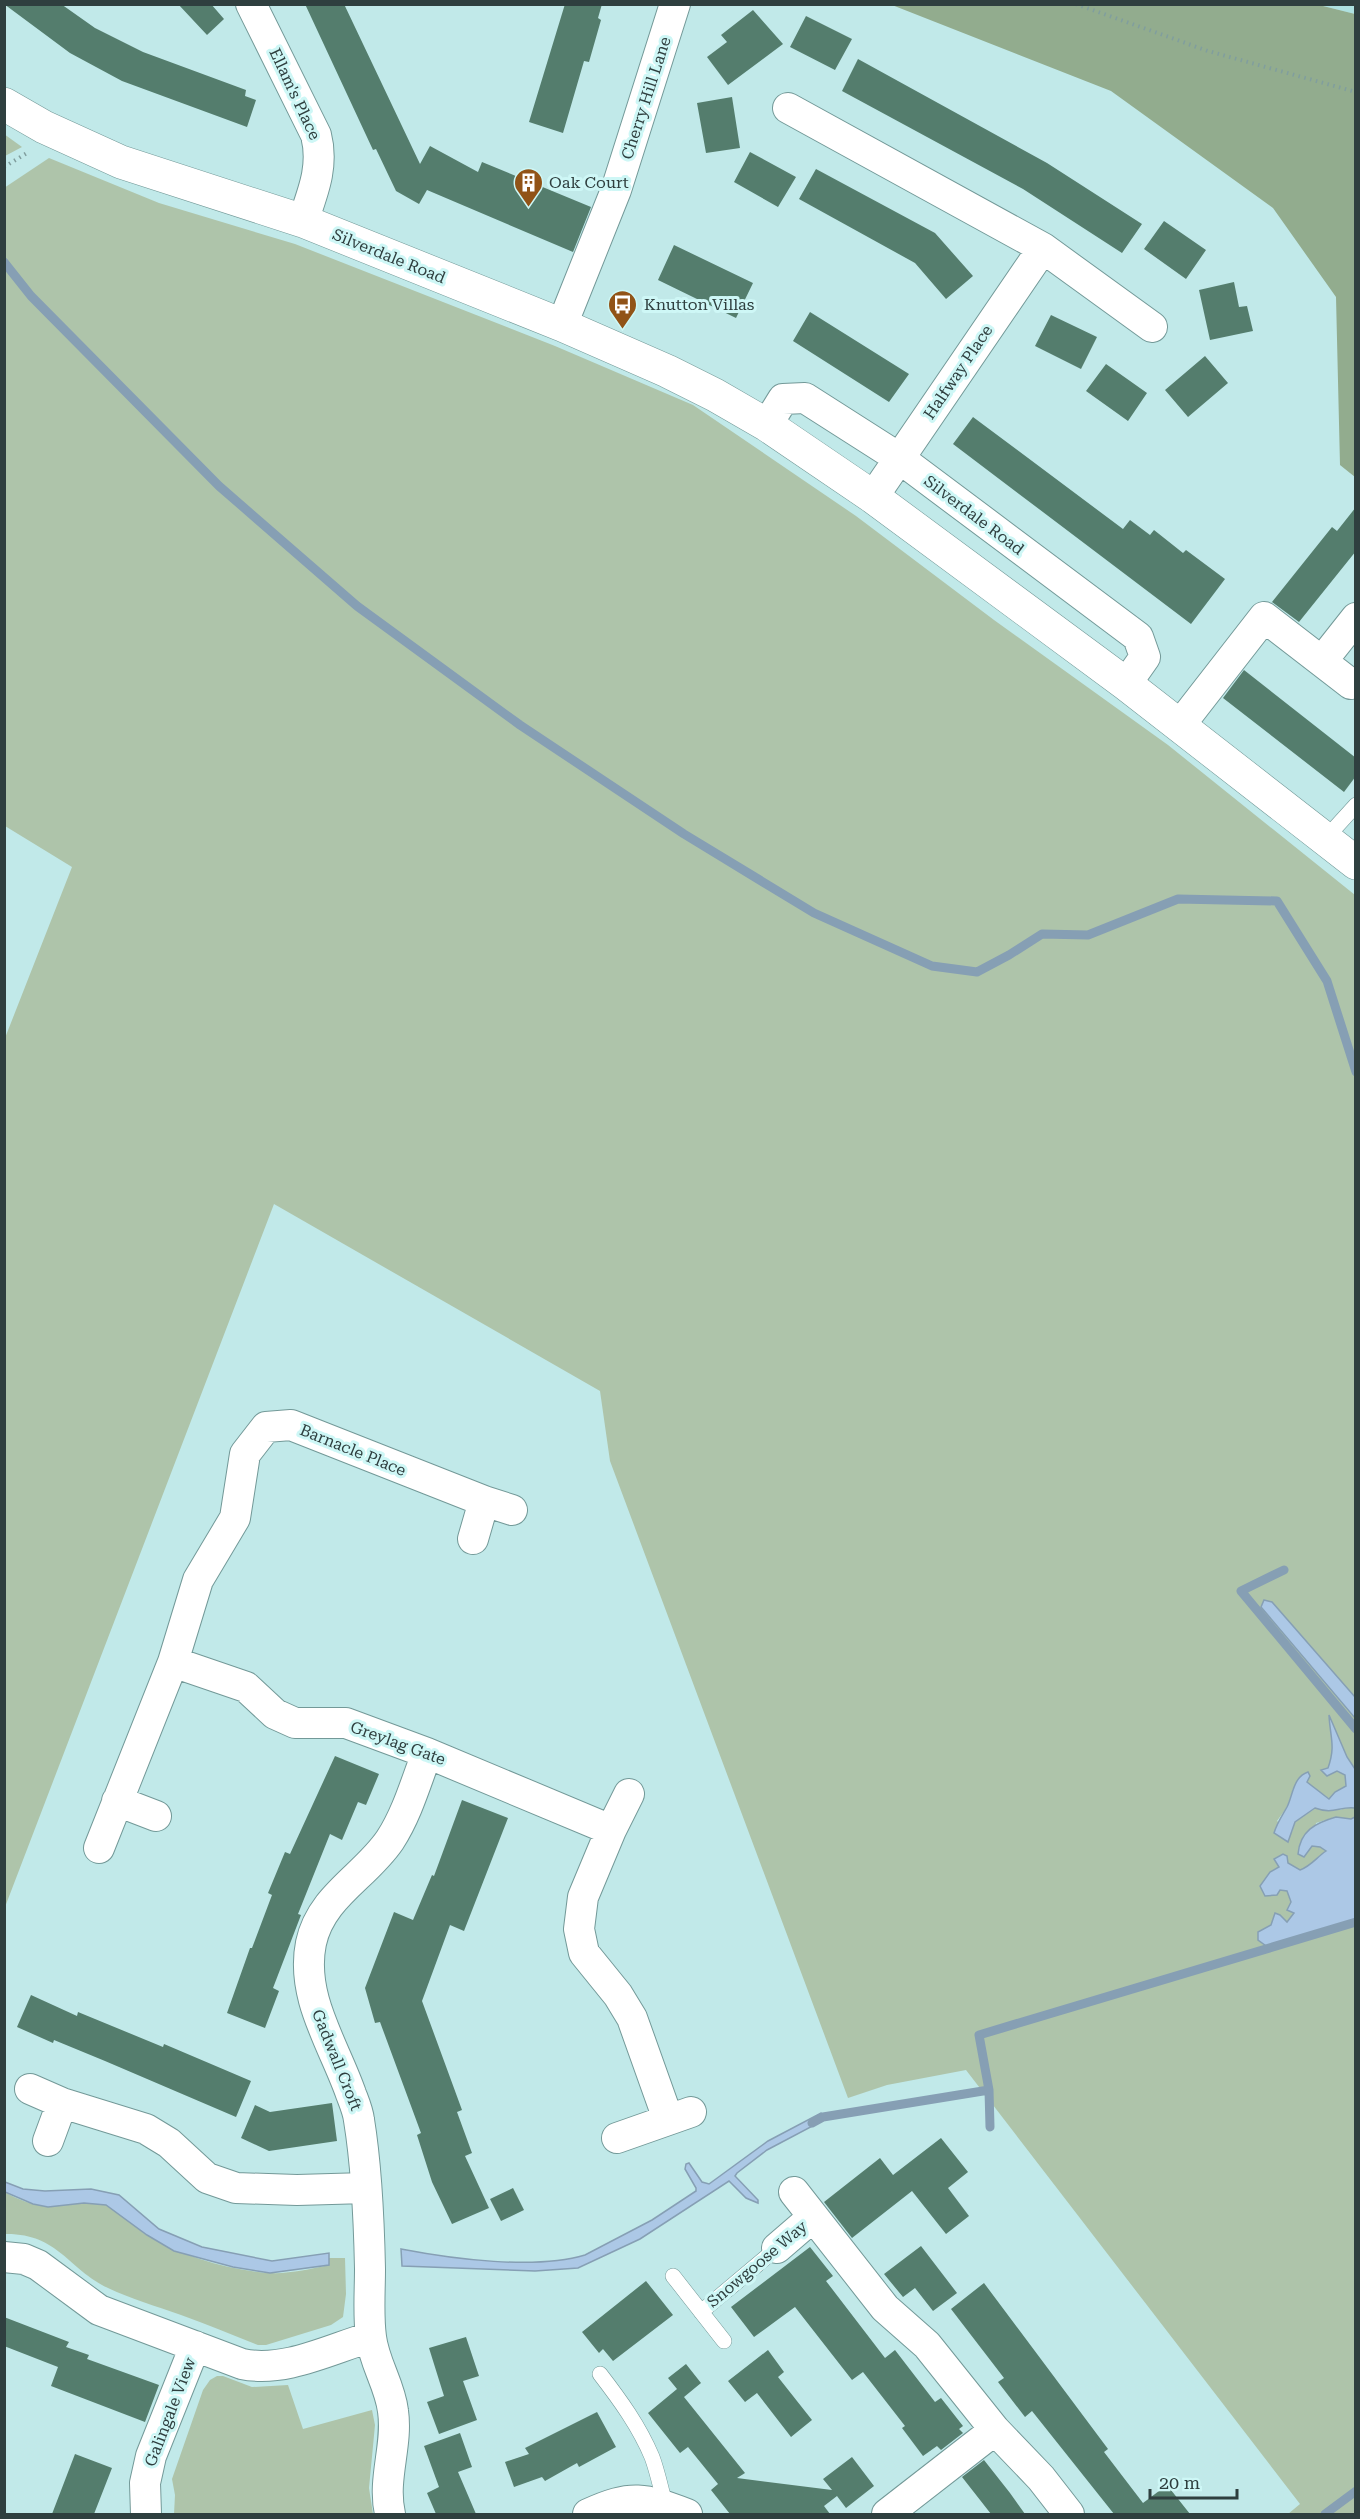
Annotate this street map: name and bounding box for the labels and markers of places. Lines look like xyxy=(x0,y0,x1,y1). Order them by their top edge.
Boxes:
building icon: Oak Court xyxy=(512,166,544,208)
place label: Oak Court xyxy=(549,173,629,192)
bus stop icon: Knutton Villas xyxy=(607,288,639,330)
place label: Knutton Villas xyxy=(644,295,755,314)

